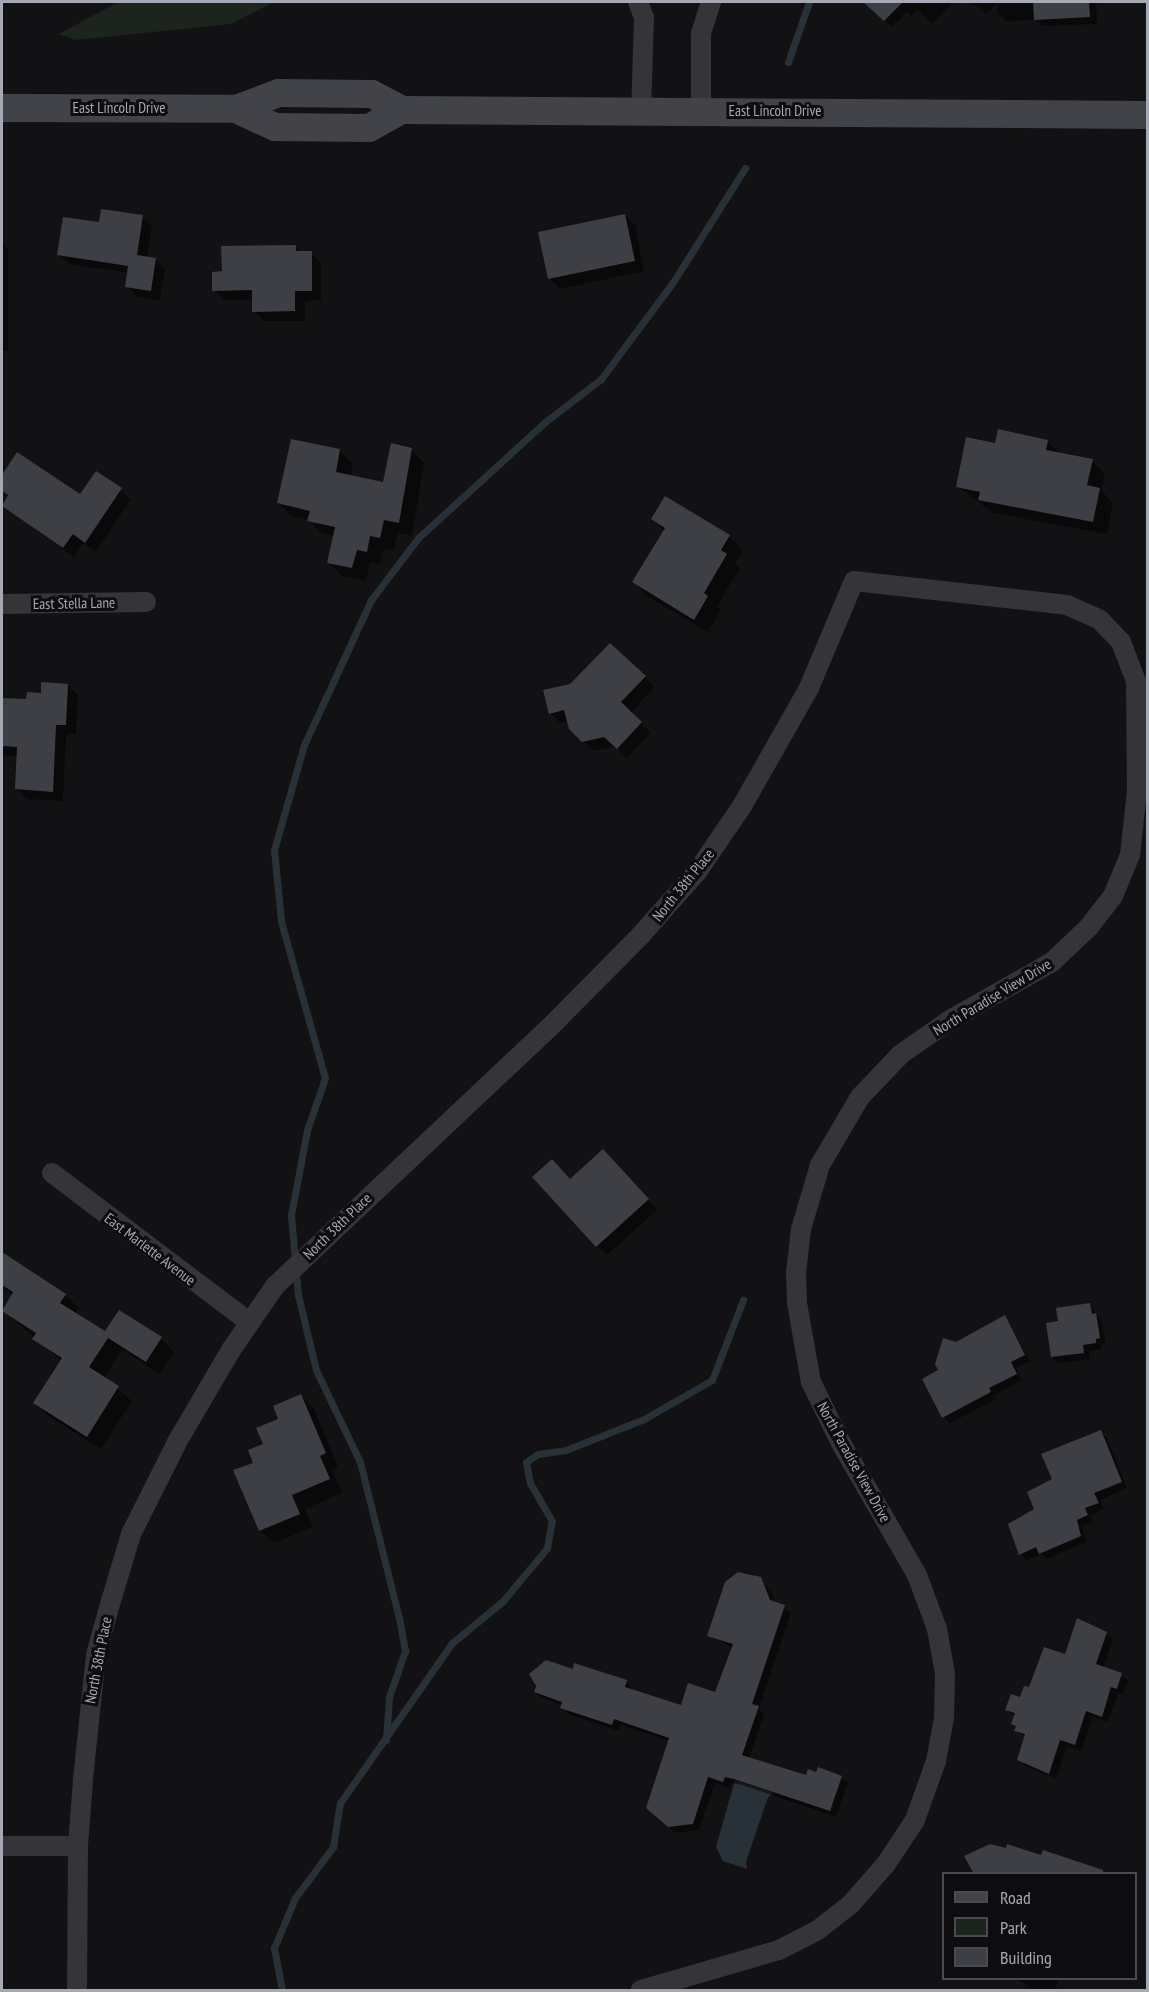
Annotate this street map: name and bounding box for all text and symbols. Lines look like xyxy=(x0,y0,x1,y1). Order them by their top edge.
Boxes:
street label: East Lincoln Drive xyxy=(73,99,165,117)
street label: East Lincoln Drive xyxy=(729,102,821,120)
street label: East Stella Lane xyxy=(33,593,115,613)
street label: North 38th Place xyxy=(648,845,718,925)
street label: North Paradise View Drive xyxy=(929,954,1055,1040)
street label: North 38th Place xyxy=(299,1189,375,1263)
street label: East Marlette Avenue xyxy=(101,1209,199,1289)
street label: North Paradise View Drive xyxy=(813,1399,895,1525)
street label: North 38th Place xyxy=(81,1615,115,1705)
legend xyxy=(942,1872,1137,1980)
text: Road xyxy=(1000,1886,1031,1909)
text: Park xyxy=(1000,1916,1027,1939)
text: Building xyxy=(1000,1946,1052,1969)

